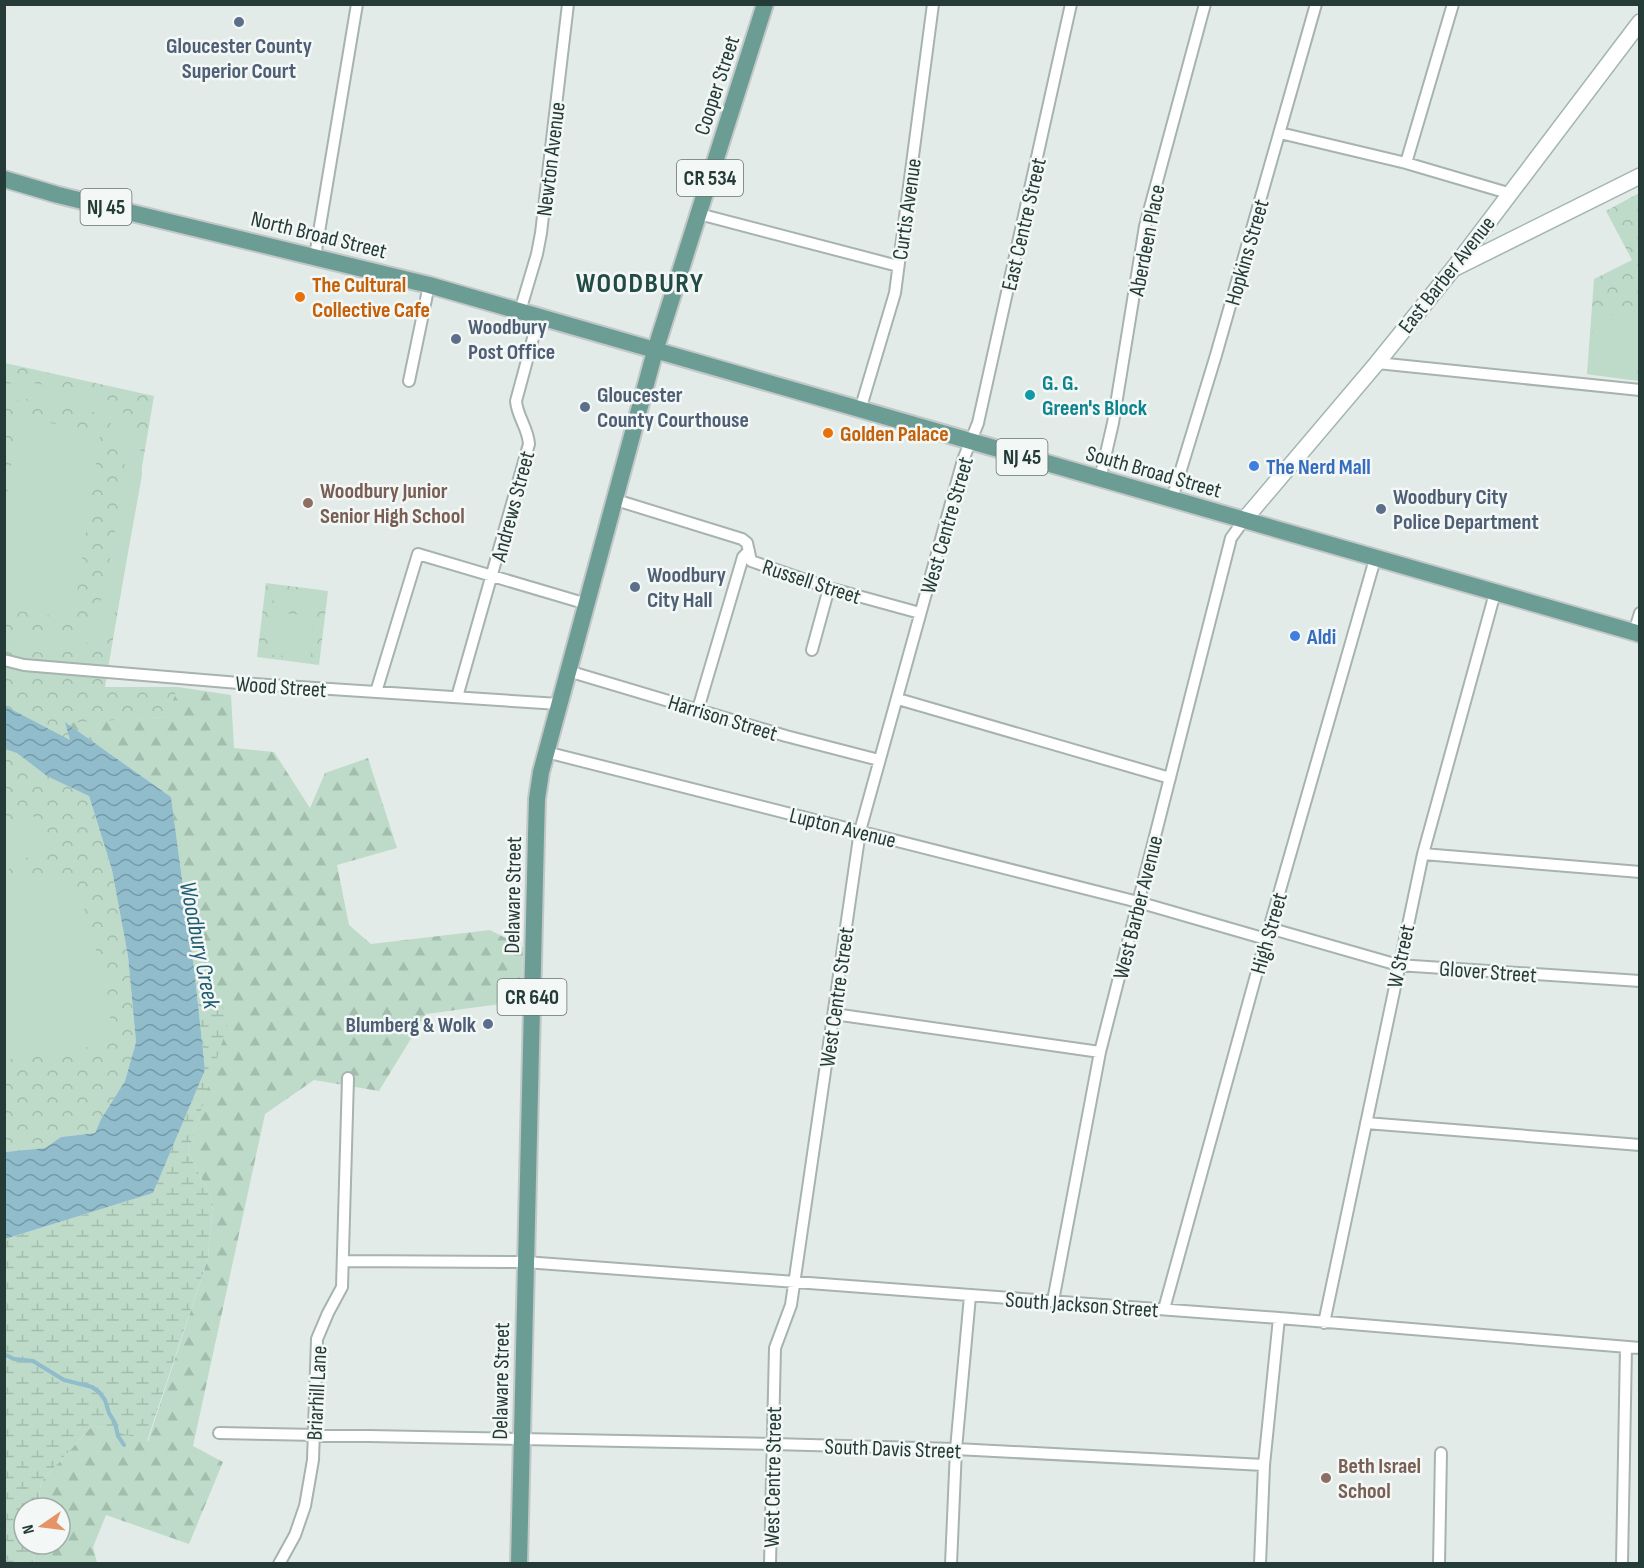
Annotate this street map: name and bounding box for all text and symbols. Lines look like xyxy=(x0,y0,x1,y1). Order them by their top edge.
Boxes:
marker: Gloucester County Superior Court xyxy=(232,15,246,29)
street label: Cooper Street xyxy=(689,32,746,139)
place label: Gloucester County Superior Court xyxy=(166,33,312,85)
street label: Newton Avenue xyxy=(531,101,572,218)
street label: East Centre Street xyxy=(996,155,1053,293)
street label: Curtis Avenue xyxy=(887,157,928,262)
road number: CR 534 xyxy=(677,160,743,196)
street label: Aberdeen Place xyxy=(1123,182,1171,299)
road number: NJ 45 xyxy=(80,189,132,225)
street label: Hopkins Street xyxy=(1219,196,1276,309)
street label: North Broad Street xyxy=(248,206,390,265)
street label: East Barber Avenue xyxy=(1393,211,1501,339)
district label: WOODBURY xyxy=(576,267,704,300)
place label: The Cultural Collective Cafe xyxy=(312,272,430,324)
marker: The Cultural Collective Cafe xyxy=(293,290,307,304)
place label: Woodbury Post Office xyxy=(468,314,555,366)
marker: Woodbury Post Office xyxy=(449,332,463,346)
place label: G. G. Green's Block xyxy=(1042,370,1148,422)
place label: Gloucester County Courthouse xyxy=(597,382,749,434)
marker: G. G. Green's Block xyxy=(1023,388,1037,402)
marker: Gloucester County Courthouse xyxy=(578,400,592,414)
place label: Golden Palace xyxy=(840,421,949,448)
marker: Golden Palace xyxy=(821,426,835,440)
road number: NJ 45 xyxy=(996,439,1048,475)
street label: South Broad Street xyxy=(1083,440,1225,505)
street label: Andrews Street xyxy=(485,448,541,566)
street label: West Centre Street xyxy=(915,454,980,597)
place label: The Nerd Mall xyxy=(1266,454,1371,481)
marker: The Nerd Mall xyxy=(1247,459,1261,473)
place label: Woodbury Junior Senior High School xyxy=(320,478,465,530)
place label: Woodbury City Police Department xyxy=(1393,484,1539,536)
marker: Woodbury Junior Senior High School xyxy=(301,496,315,510)
marker: Woodbury City Police Department xyxy=(1374,502,1388,516)
street label: Russell Street xyxy=(759,554,864,611)
place label: Woodbury City Hall xyxy=(647,562,726,614)
marker: Woodbury City Hall xyxy=(628,580,642,594)
place label: Aldi xyxy=(1306,624,1336,651)
marker: Aldi xyxy=(1288,629,1302,643)
street label: Wood Street xyxy=(234,671,328,704)
street label: Harrison Street xyxy=(665,689,781,748)
street label: Lupton Avenue xyxy=(787,802,899,855)
street label: West Barber Avenue xyxy=(1108,833,1169,982)
street label: Delaware Street xyxy=(499,836,528,954)
water label: Woodbury Creek xyxy=(173,879,226,1012)
street label: High Street xyxy=(1245,889,1294,977)
street label: W Street xyxy=(1382,922,1421,991)
street label: West Centre Street xyxy=(814,925,861,1069)
street label: Glover Street xyxy=(1438,956,1538,989)
road number: CR 640 xyxy=(498,979,566,1015)
place label: Blumberg & Wolk xyxy=(346,1012,477,1039)
marker: Blumberg & Wolk xyxy=(481,1017,495,1031)
street label: South Jackson Street xyxy=(1004,1287,1160,1324)
street label: Delaware Street xyxy=(487,1322,516,1440)
street label: Briarhill Lane xyxy=(302,1345,333,1441)
street label: West Centre Street xyxy=(759,1406,788,1548)
street label: South Davis Street xyxy=(824,1434,962,1465)
place label: Beth Israel School xyxy=(1338,1453,1421,1505)
marker: Beth Israel School xyxy=(1319,1471,1333,1485)
north arrow xyxy=(12,1496,72,1556)
text: N xyxy=(19,1523,39,1536)

